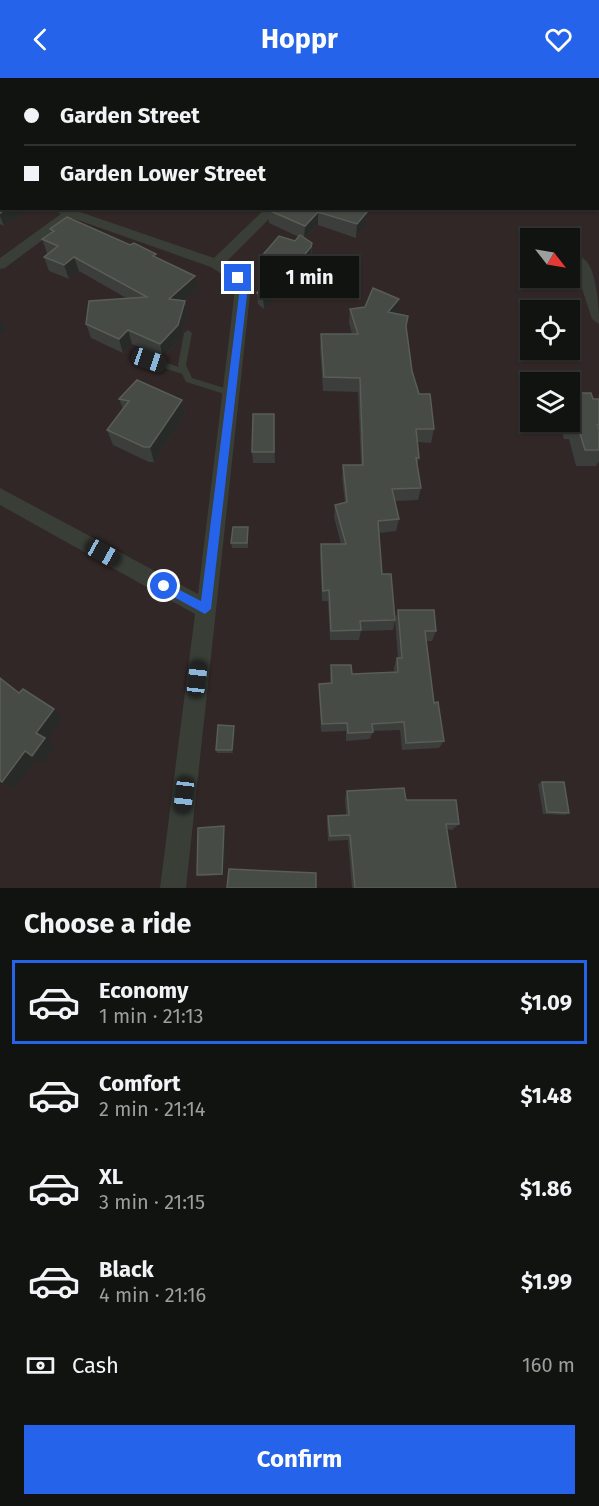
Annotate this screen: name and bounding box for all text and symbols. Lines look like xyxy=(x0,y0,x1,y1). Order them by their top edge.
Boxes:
icon: back xyxy=(24,23,57,56)
text: Hoppr xyxy=(261,23,338,55)
icon: heart xyxy=(542,23,575,56)
text: Garden Street xyxy=(60,102,200,129)
text: Garden Lower Street xyxy=(60,160,266,187)
north arrow xyxy=(520,228,580,288)
map controls xyxy=(520,228,580,432)
callout: 1 min xyxy=(259,257,358,299)
route end xyxy=(224,264,251,291)
text: 1 min xyxy=(285,265,334,289)
button: locate xyxy=(520,300,580,360)
car xyxy=(129,346,169,374)
button: layers xyxy=(520,372,580,432)
car xyxy=(83,536,123,570)
route start xyxy=(150,572,177,599)
car xyxy=(186,660,208,698)
car xyxy=(173,776,195,814)
text: Choose a ride xyxy=(24,908,191,940)
icon: car xyxy=(27,975,81,1029)
text: Economy xyxy=(99,977,188,1004)
text: $1.09 xyxy=(521,989,572,1016)
text: 1 min · 21:13 xyxy=(99,1004,204,1028)
icon: car xyxy=(27,1068,81,1122)
text: Comfort xyxy=(99,1070,180,1097)
text: $1.48 xyxy=(520,1082,572,1109)
text: 2 min · 21:14 xyxy=(99,1097,205,1121)
icon: car xyxy=(27,1161,81,1215)
text: XL xyxy=(99,1163,123,1190)
text: $1.86 xyxy=(520,1175,572,1202)
text: 3 min · 21:15 xyxy=(99,1190,205,1214)
icon: car xyxy=(27,1254,81,1308)
text: Black xyxy=(99,1256,154,1283)
text: $1.99 xyxy=(521,1268,572,1295)
text: 4 min · 21:16 xyxy=(99,1283,206,1307)
icon: cash xyxy=(24,1349,57,1382)
text: Cash xyxy=(72,1352,119,1379)
text: 160 m xyxy=(522,1353,575,1377)
button: Confirm xyxy=(24,1425,575,1494)

